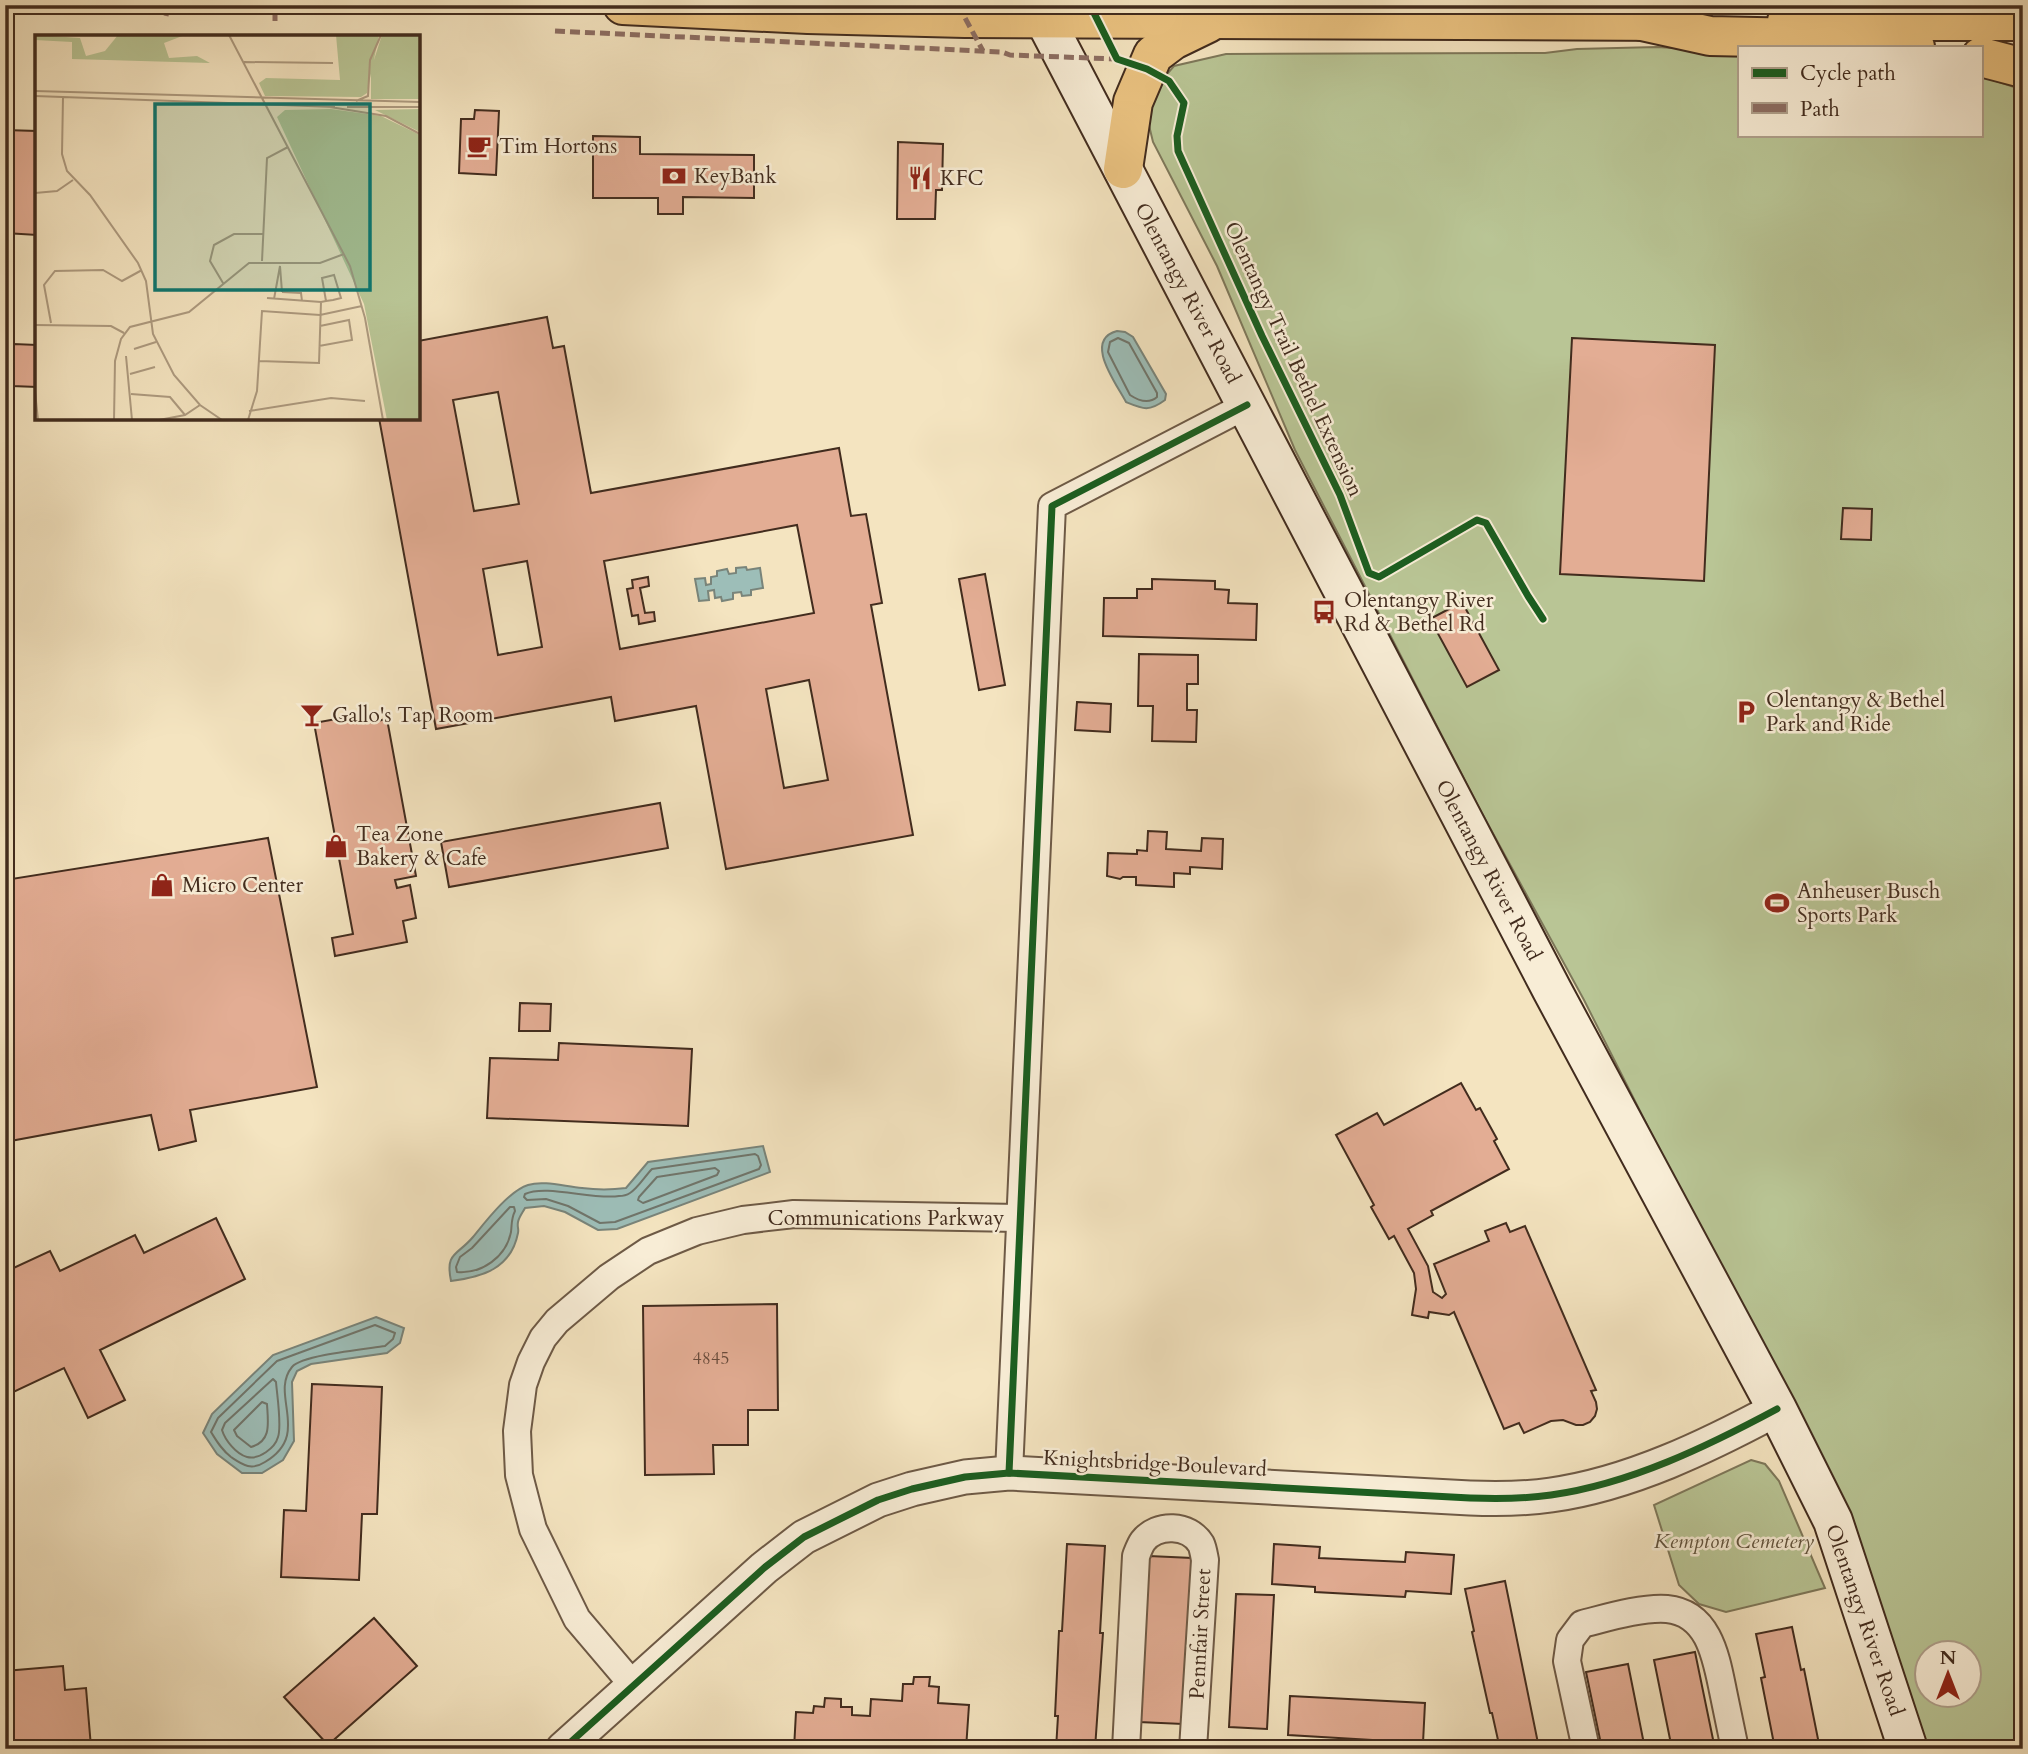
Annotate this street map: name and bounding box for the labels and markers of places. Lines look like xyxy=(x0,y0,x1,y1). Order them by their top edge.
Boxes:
cafe icon: Tim Hortons xyxy=(465,132,493,160)
place label: Tim Hortons xyxy=(499,132,617,161)
bank icon: KeyBank xyxy=(660,162,688,190)
place label: KeyBank xyxy=(694,162,778,191)
restaurant icon: KFC xyxy=(906,164,934,192)
place label: KFC xyxy=(940,164,984,193)
place label: Olentangy River Rd & Bethel Rd xyxy=(1344,586,1494,639)
bus stop icon: Olentangy River Rd & Bethel Rd xyxy=(1310,598,1338,626)
place label: Olentangy & Bethel Park and Ride xyxy=(1766,686,1945,739)
parking icon: Olentangy & Bethel Park and Ride xyxy=(1732,698,1760,726)
bar icon: Gallo's Tap Room xyxy=(298,701,326,729)
place label: Gallo's Tap Room xyxy=(332,701,494,730)
place label: Tea Zone Bakery & Cafe xyxy=(356,820,487,873)
shop icon: Tea Zone Bakery & Cafe xyxy=(322,832,350,860)
shop icon: Micro Center xyxy=(148,871,176,899)
place label: Micro Center xyxy=(182,871,304,900)
place label: Anheuser Busch Sports Park xyxy=(1797,877,1941,930)
sports icon: Anheuser Busch Sports Park xyxy=(1763,889,1791,917)

